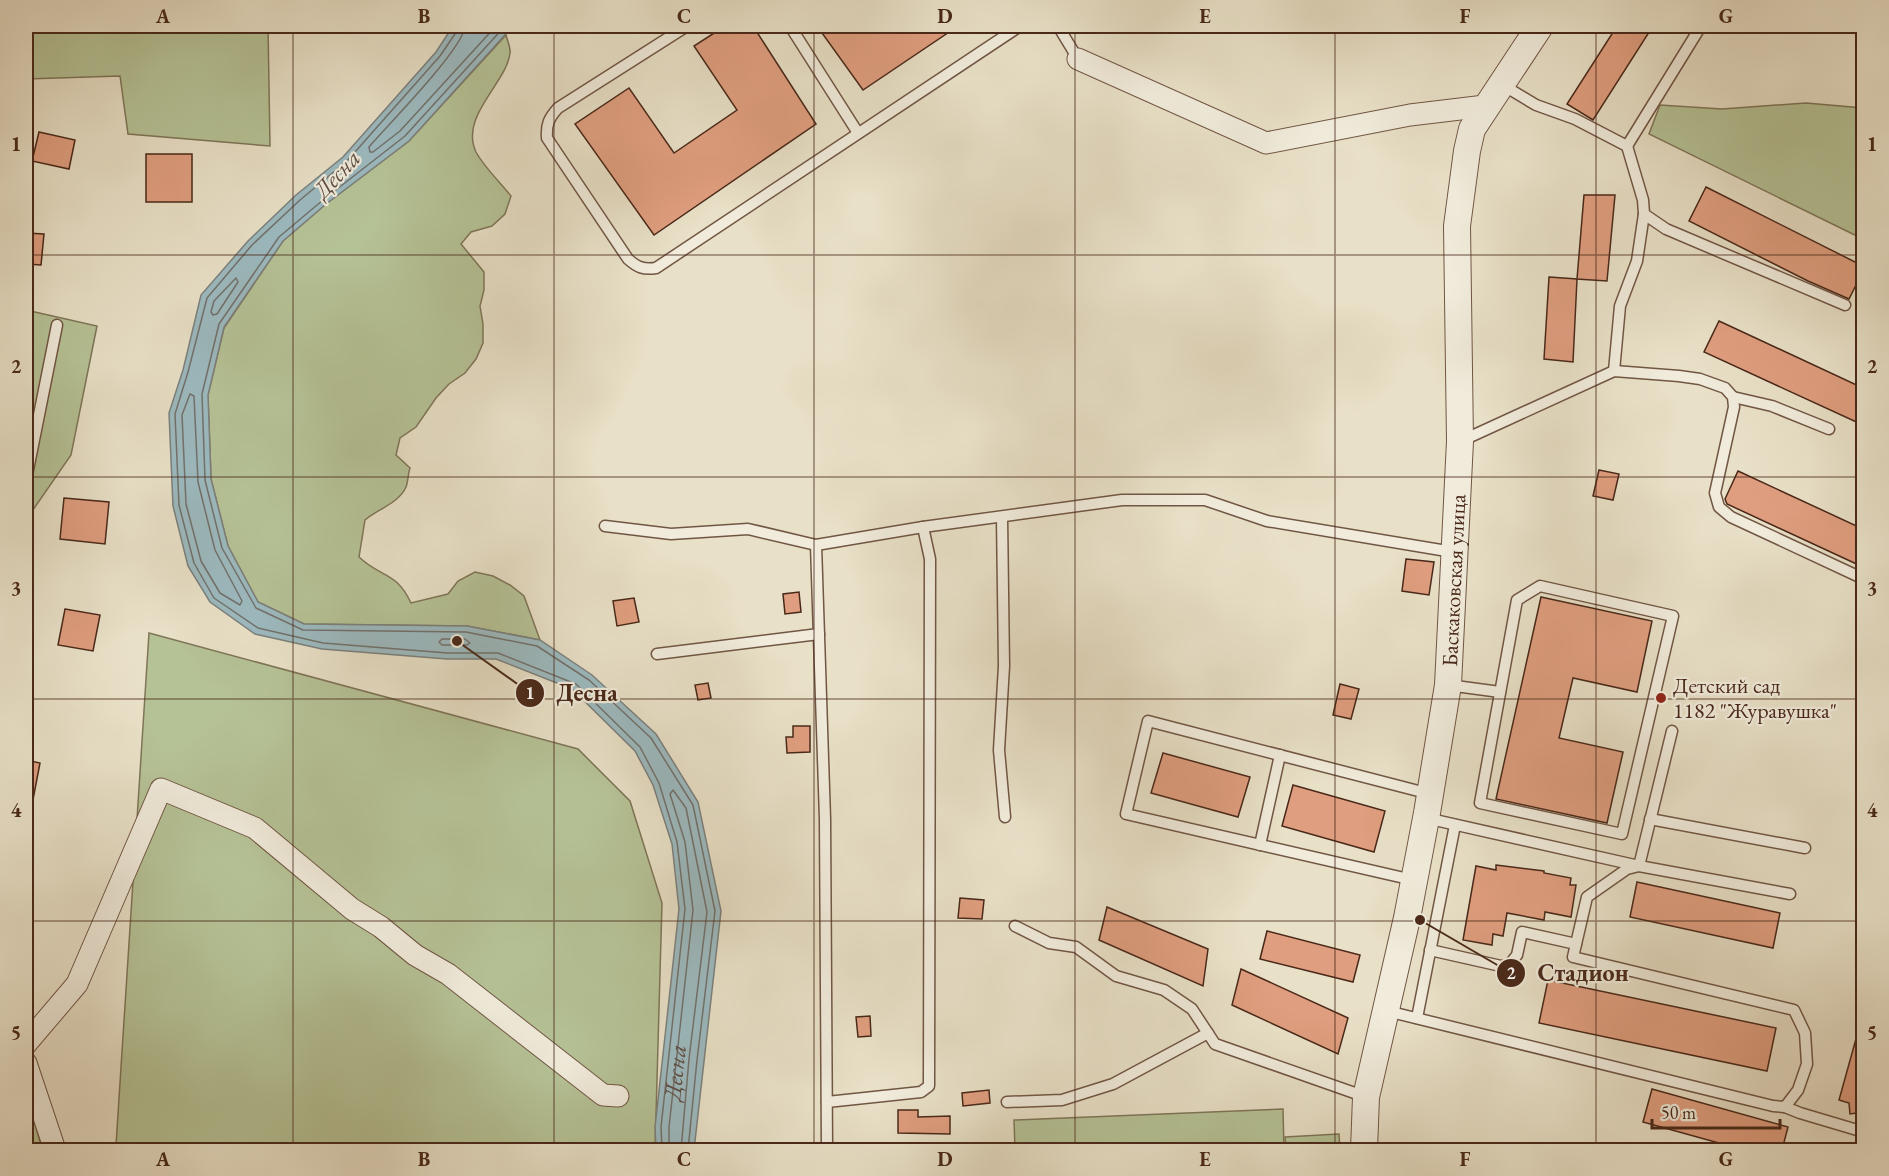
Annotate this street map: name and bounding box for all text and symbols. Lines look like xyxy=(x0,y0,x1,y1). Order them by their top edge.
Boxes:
text: A xyxy=(155,3,171,29)
text: B xyxy=(418,3,430,29)
text: C xyxy=(677,3,691,29)
text: D xyxy=(937,3,953,29)
text: E xyxy=(1199,3,1211,29)
text: F xyxy=(1460,3,1471,29)
text: G xyxy=(1719,3,1733,29)
text: 1 xyxy=(11,131,21,157)
text: 1 xyxy=(1867,131,1877,157)
water label: Десна xyxy=(305,143,367,206)
text: 2 xyxy=(11,353,22,379)
text: 2 xyxy=(1867,353,1878,379)
street label: Баскаковская улица xyxy=(1435,493,1472,667)
text: 3 xyxy=(11,575,21,601)
text: 3 xyxy=(1867,575,1877,601)
place label: Детский сад 1182 "Журавушка" xyxy=(1673,671,1837,725)
callout: Десна xyxy=(515,672,630,714)
text: Десна xyxy=(556,677,618,708)
text: 1 xyxy=(525,681,535,704)
marker: Детский сад 1182 "Журавушка" xyxy=(1654,691,1668,705)
text: 4 xyxy=(11,797,22,823)
text: 4 xyxy=(1867,797,1878,823)
callout: Стадион xyxy=(1496,952,1641,994)
text: Стадион xyxy=(1537,957,1629,988)
text: 2 xyxy=(1506,961,1516,984)
text: 5 xyxy=(11,1019,21,1045)
text: 5 xyxy=(1867,1019,1877,1045)
water label: Десна xyxy=(656,1043,693,1104)
scale bar xyxy=(1652,1092,1780,1130)
text: 50 m xyxy=(1661,1101,1696,1124)
text: A xyxy=(155,1146,171,1172)
text: B xyxy=(418,1146,430,1172)
text: C xyxy=(677,1146,691,1172)
text: D xyxy=(937,1146,953,1172)
text: E xyxy=(1199,1146,1211,1172)
text: F xyxy=(1460,1146,1471,1172)
text: G xyxy=(1719,1146,1733,1172)

